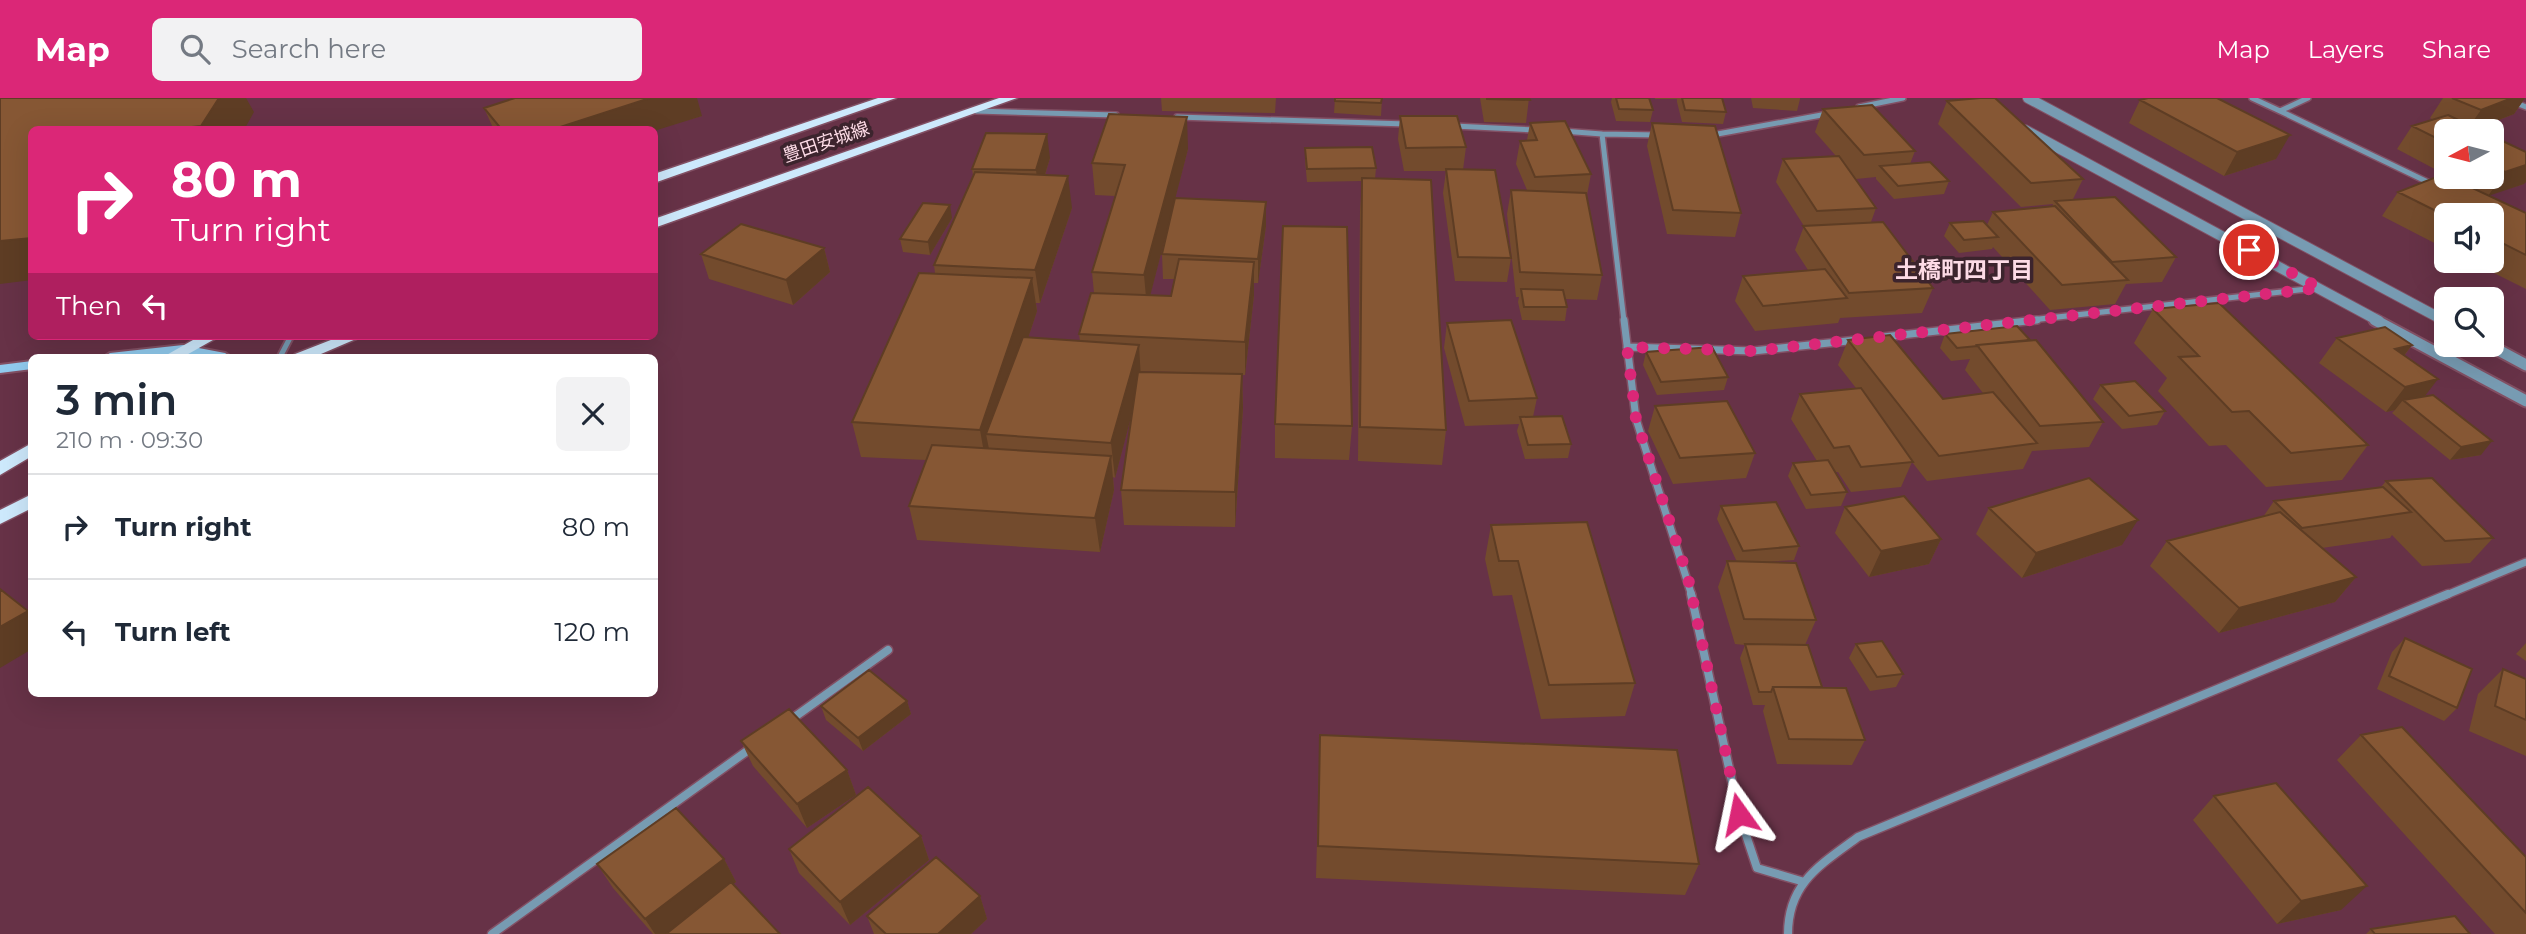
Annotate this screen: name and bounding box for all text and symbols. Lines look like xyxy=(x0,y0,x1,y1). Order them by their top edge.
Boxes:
search box xyxy=(152,18,642,81)
text: Map xyxy=(35,29,110,69)
icon: search xyxy=(176,30,214,68)
text: Search here xyxy=(232,33,386,65)
text: Map xyxy=(2216,35,2270,64)
text: Layers xyxy=(2308,35,2384,64)
text: Share xyxy=(2422,35,2491,64)
street label: 豊田安城線 xyxy=(780,117,872,167)
north arrow xyxy=(2434,119,2504,189)
map controls xyxy=(2434,119,2504,357)
text: 80 m xyxy=(171,150,302,209)
icon: right xyxy=(56,154,147,245)
button: sound xyxy=(2434,203,2504,273)
text: Turn right xyxy=(171,210,331,249)
pin xyxy=(2219,220,2279,280)
icon: arrive xyxy=(2230,231,2268,269)
district label: 土橋町四丁目 xyxy=(1895,256,2033,284)
icon: left xyxy=(136,287,174,325)
button: search xyxy=(2434,287,2504,357)
text: Then xyxy=(56,290,122,322)
text: 3 min xyxy=(56,374,177,426)
button: close xyxy=(556,377,630,451)
text: 210 m · 09:30 xyxy=(56,426,203,454)
icon: right xyxy=(56,508,94,546)
text: Turn right xyxy=(115,511,251,543)
text: 80 m xyxy=(562,511,630,543)
icon: left xyxy=(56,613,94,651)
text: Turn left xyxy=(115,616,231,648)
text: 120 m xyxy=(554,616,630,648)
position arrow xyxy=(1702,777,1776,851)

